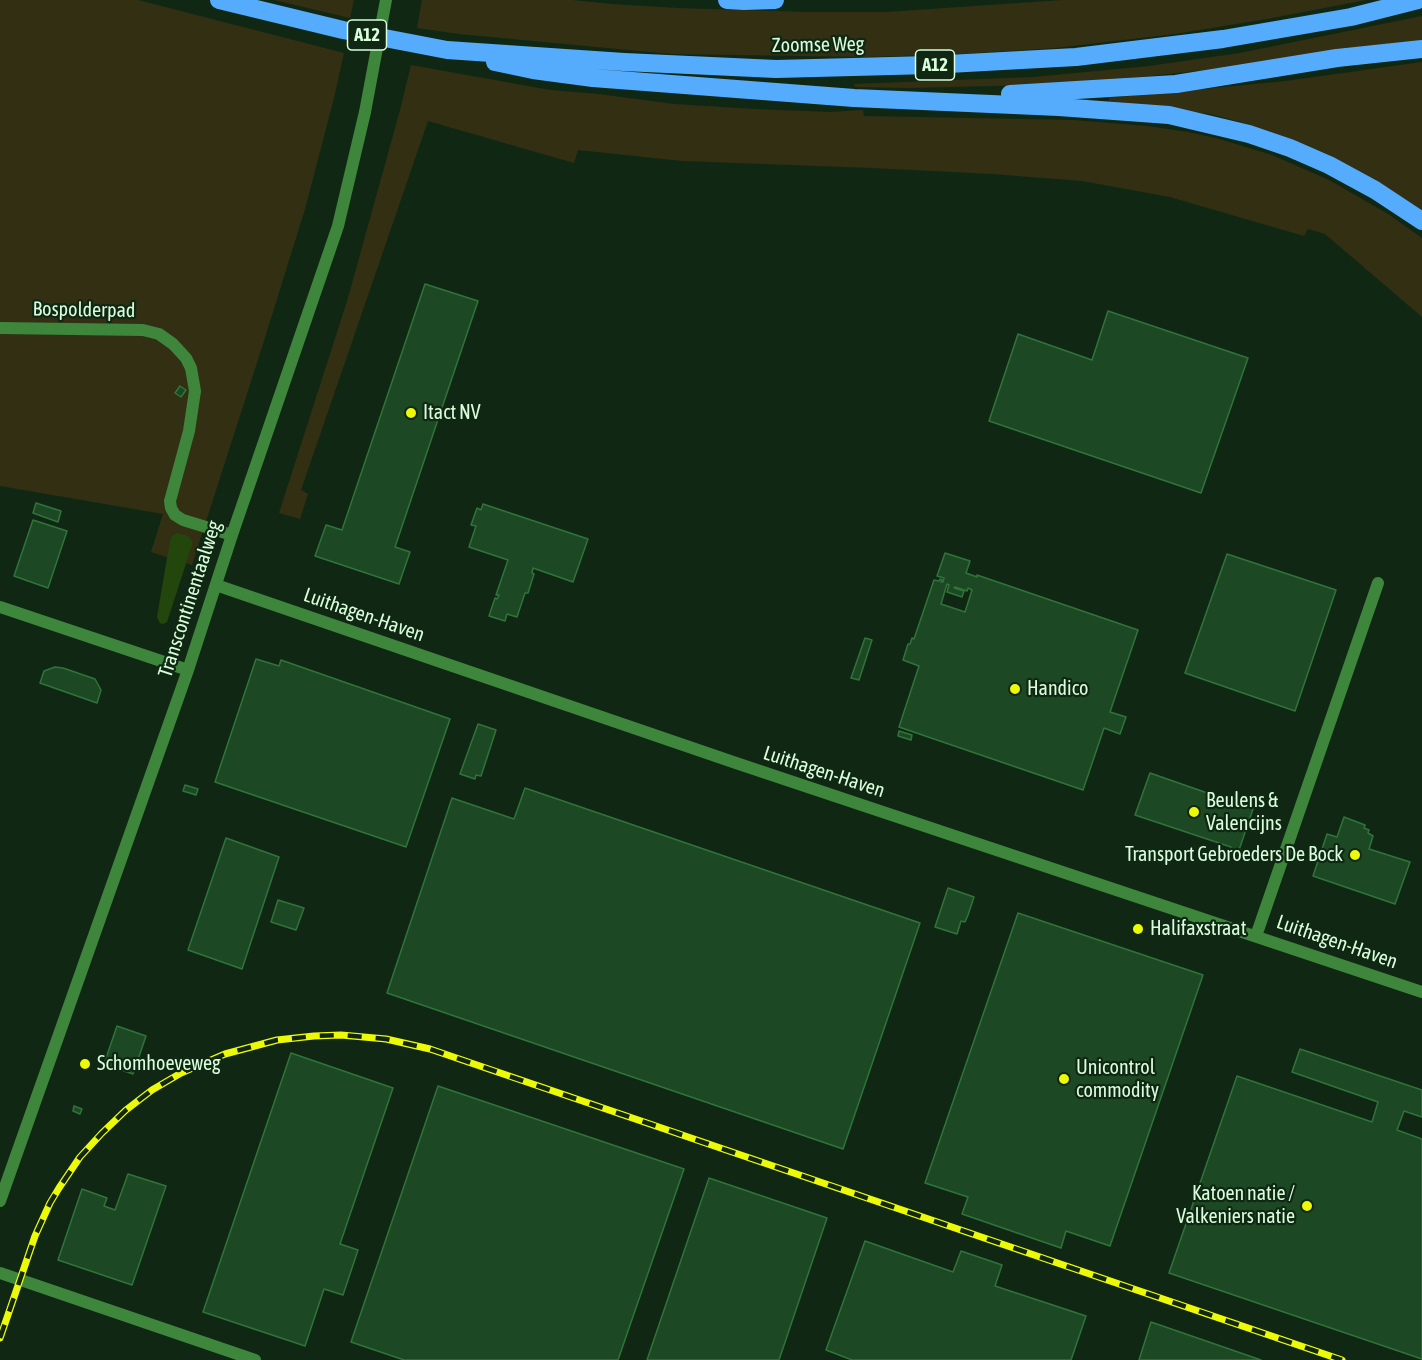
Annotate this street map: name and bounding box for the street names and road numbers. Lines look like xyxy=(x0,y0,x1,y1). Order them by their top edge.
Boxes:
road number: A12 xyxy=(348,20,386,50)
street label: Zoomse Weg xyxy=(771,32,865,58)
road number: A12 xyxy=(916,50,954,80)
street label: Bospolderpad xyxy=(32,297,136,323)
street label: Transcontinentaalweg xyxy=(153,518,227,680)
street label: Luithagen-Haven xyxy=(300,583,428,647)
street label: Luithagen-Haven xyxy=(760,741,888,803)
street label: Luithagen-Haven xyxy=(1273,910,1401,974)

